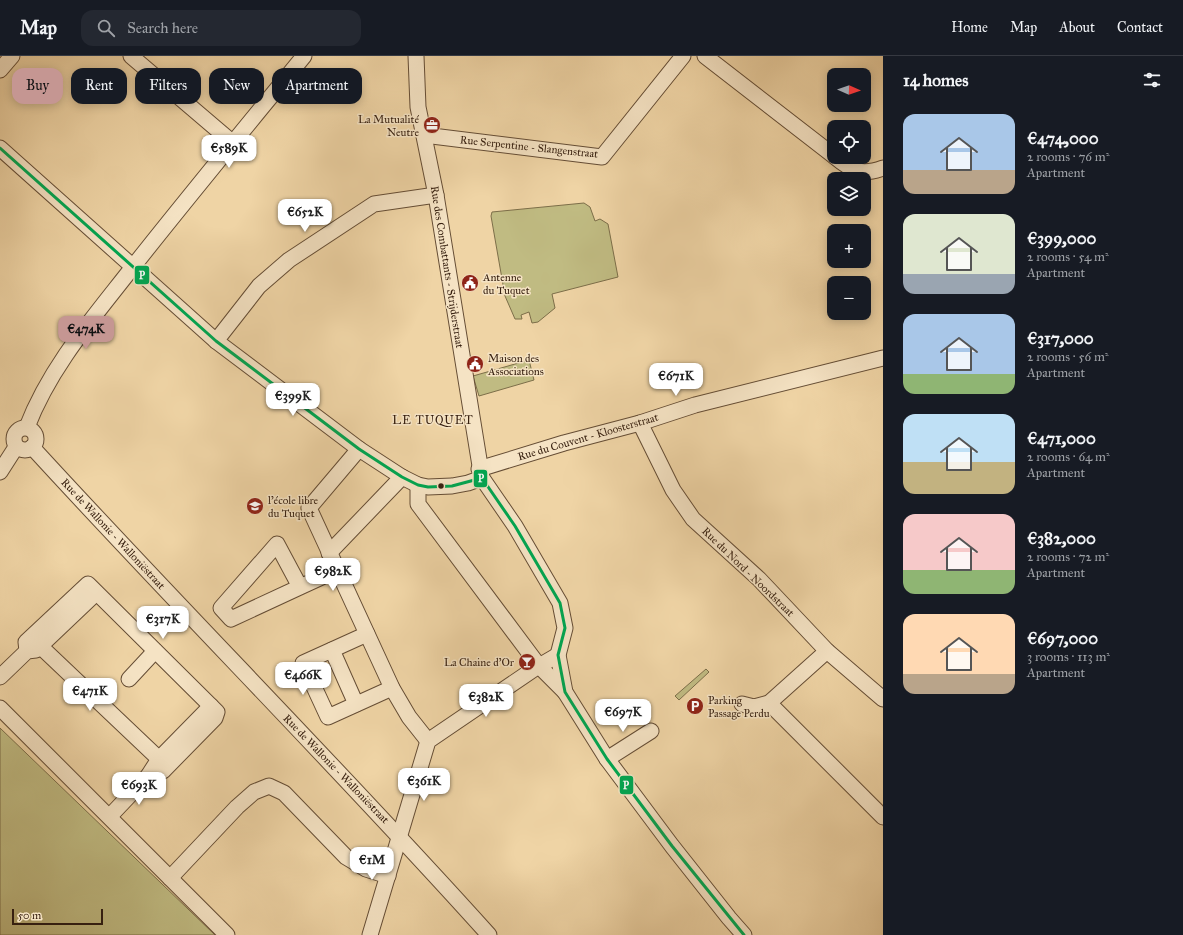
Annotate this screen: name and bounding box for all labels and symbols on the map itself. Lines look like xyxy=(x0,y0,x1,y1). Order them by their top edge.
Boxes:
north arrow xyxy=(827,68,871,112)
place label: La Mutualité Neutre xyxy=(358,113,419,139)
office icon: La Mutualité Neutre xyxy=(422,115,442,135)
street label: Rue Serpentine - Slangenstraat xyxy=(459,133,599,161)
pin: €589K xyxy=(201,135,257,169)
street label: Rue des Combattants - Strijderstraat xyxy=(428,185,466,349)
pin: €652K xyxy=(277,199,333,233)
line badge: P xyxy=(134,265,150,285)
text: P xyxy=(139,269,146,282)
place label: Antenne du Tuquet xyxy=(482,271,530,298)
public building icon: Antenne du Tuquet xyxy=(460,273,480,293)
pin: €474K xyxy=(58,316,114,350)
place label: Maison des Associations xyxy=(487,352,544,378)
public building icon: Maison des Associations xyxy=(465,354,485,374)
pin: €671K xyxy=(648,363,704,397)
pin: €399K xyxy=(265,383,321,417)
street label: Rue du Couvent - Kloosterstraat xyxy=(516,411,660,463)
district label: LE TUQUET xyxy=(392,413,474,427)
line badge: P xyxy=(473,469,488,488)
text: P xyxy=(478,472,485,485)
street label: Rue de Wallonie - Walloniëstraat xyxy=(58,476,168,592)
unlabelled marker xyxy=(436,481,446,491)
place label: l’école libre du Tuquet xyxy=(268,494,319,521)
school or university icon: l’école libre du Tuquet xyxy=(245,496,265,516)
street label: Rue du Nord - Noordstraat xyxy=(699,525,797,619)
pin: €982K xyxy=(305,558,361,592)
pin: €317K xyxy=(135,606,191,640)
bar icon: La Chaine d'Or xyxy=(517,652,537,672)
place label: La Chaine d'Or xyxy=(444,656,515,669)
pin: €466K xyxy=(275,662,331,696)
pin: €471K xyxy=(62,678,118,712)
pin: €382K xyxy=(458,684,514,718)
place label: Parking Passage Perdu xyxy=(708,694,770,720)
parking icon: Parking Passage Perdu xyxy=(685,696,705,716)
pin: €697K xyxy=(595,699,651,733)
street label: Rue de Wallonie - Walloniëstraat xyxy=(280,712,392,826)
pin: €361K xyxy=(396,768,452,802)
pin: €693K xyxy=(111,772,167,806)
line badge: P xyxy=(619,775,634,795)
text: P xyxy=(623,779,630,792)
pin: €1M xyxy=(353,847,391,881)
scale bar xyxy=(12,907,103,926)

